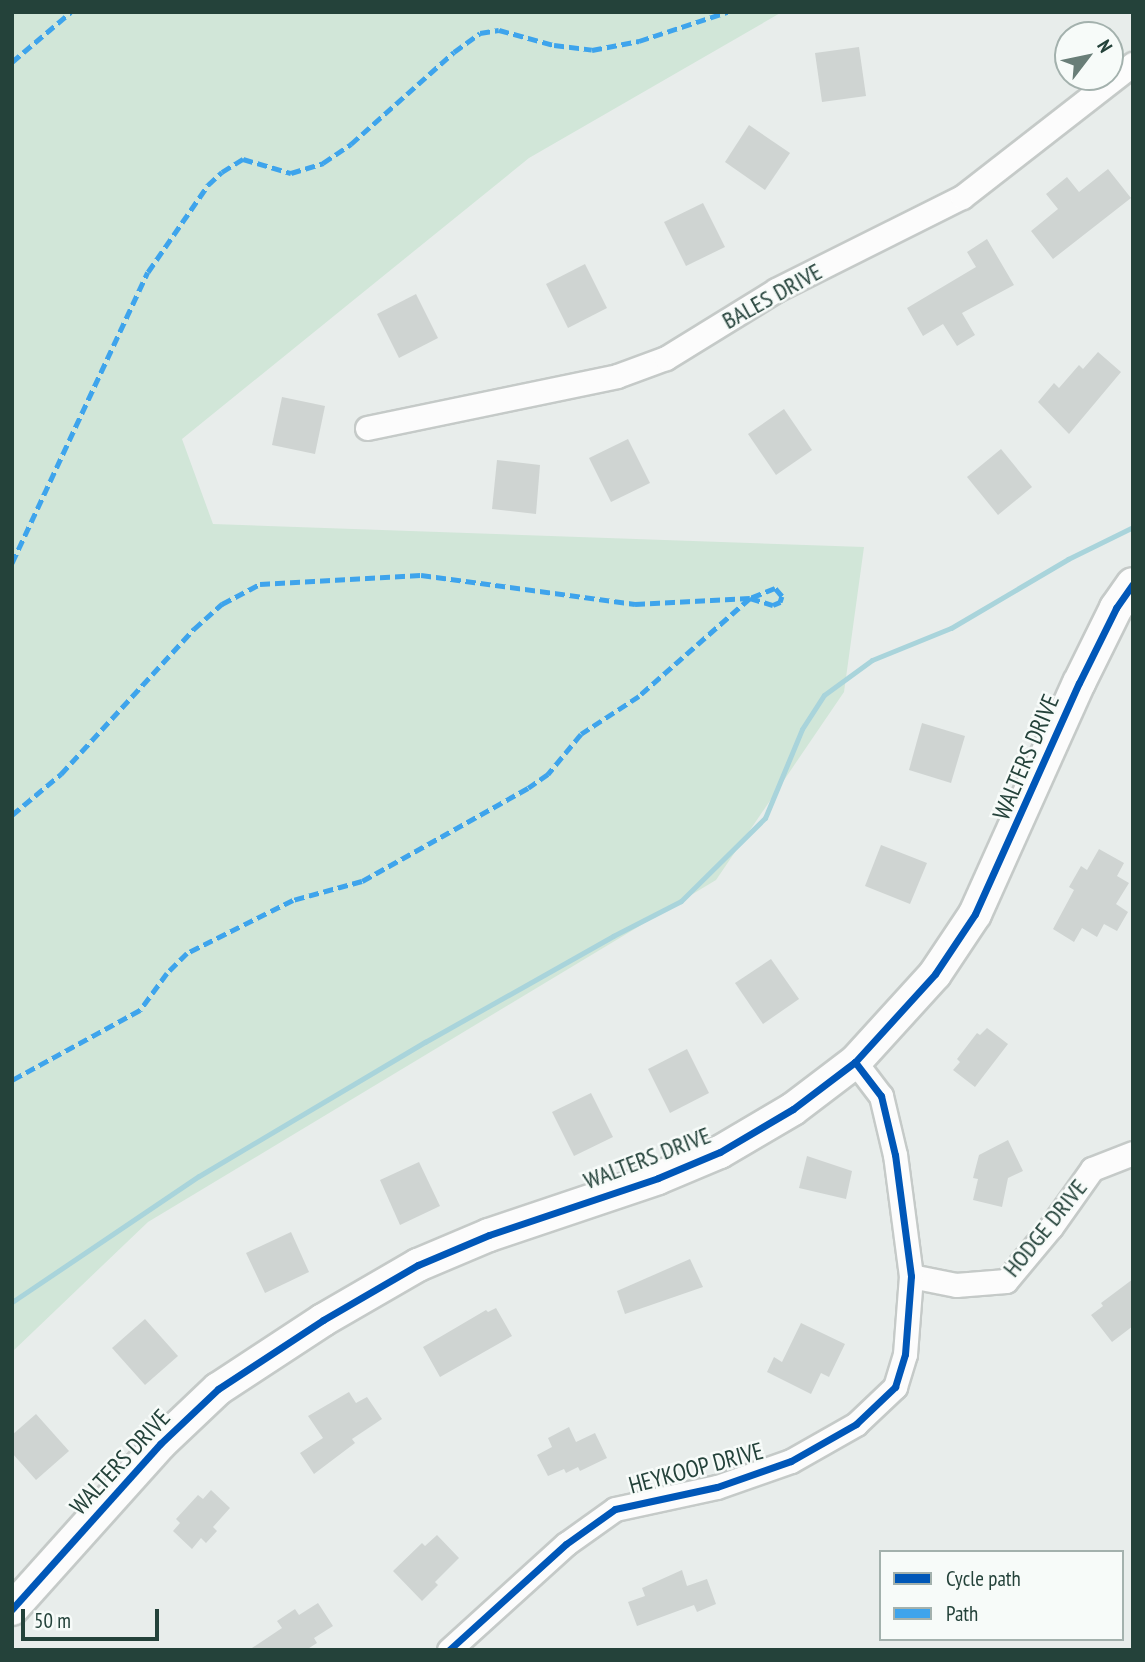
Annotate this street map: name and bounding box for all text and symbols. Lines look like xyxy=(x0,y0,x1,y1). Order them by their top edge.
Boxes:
north arrow xyxy=(1054,21,1124,91)
text: N xyxy=(1092,35,1118,57)
street label: BALES DRIVE xyxy=(717,257,827,335)
street label: WALTERS DRIVE xyxy=(987,690,1065,824)
street label: WALTERS DRIVE xyxy=(580,1121,714,1195)
street label: HODGE DRIVE xyxy=(997,1173,1093,1283)
street label: WALTERS DRIVE xyxy=(64,1403,176,1521)
street label: HEYKOOP DRIVE xyxy=(625,1436,767,1500)
legend xyxy=(879,1550,1124,1641)
text: Cycle path xyxy=(946,1565,1021,1592)
scale bar xyxy=(24,1596,163,1640)
text: Path xyxy=(946,1600,978,1627)
text: 50 m xyxy=(34,1607,71,1634)

